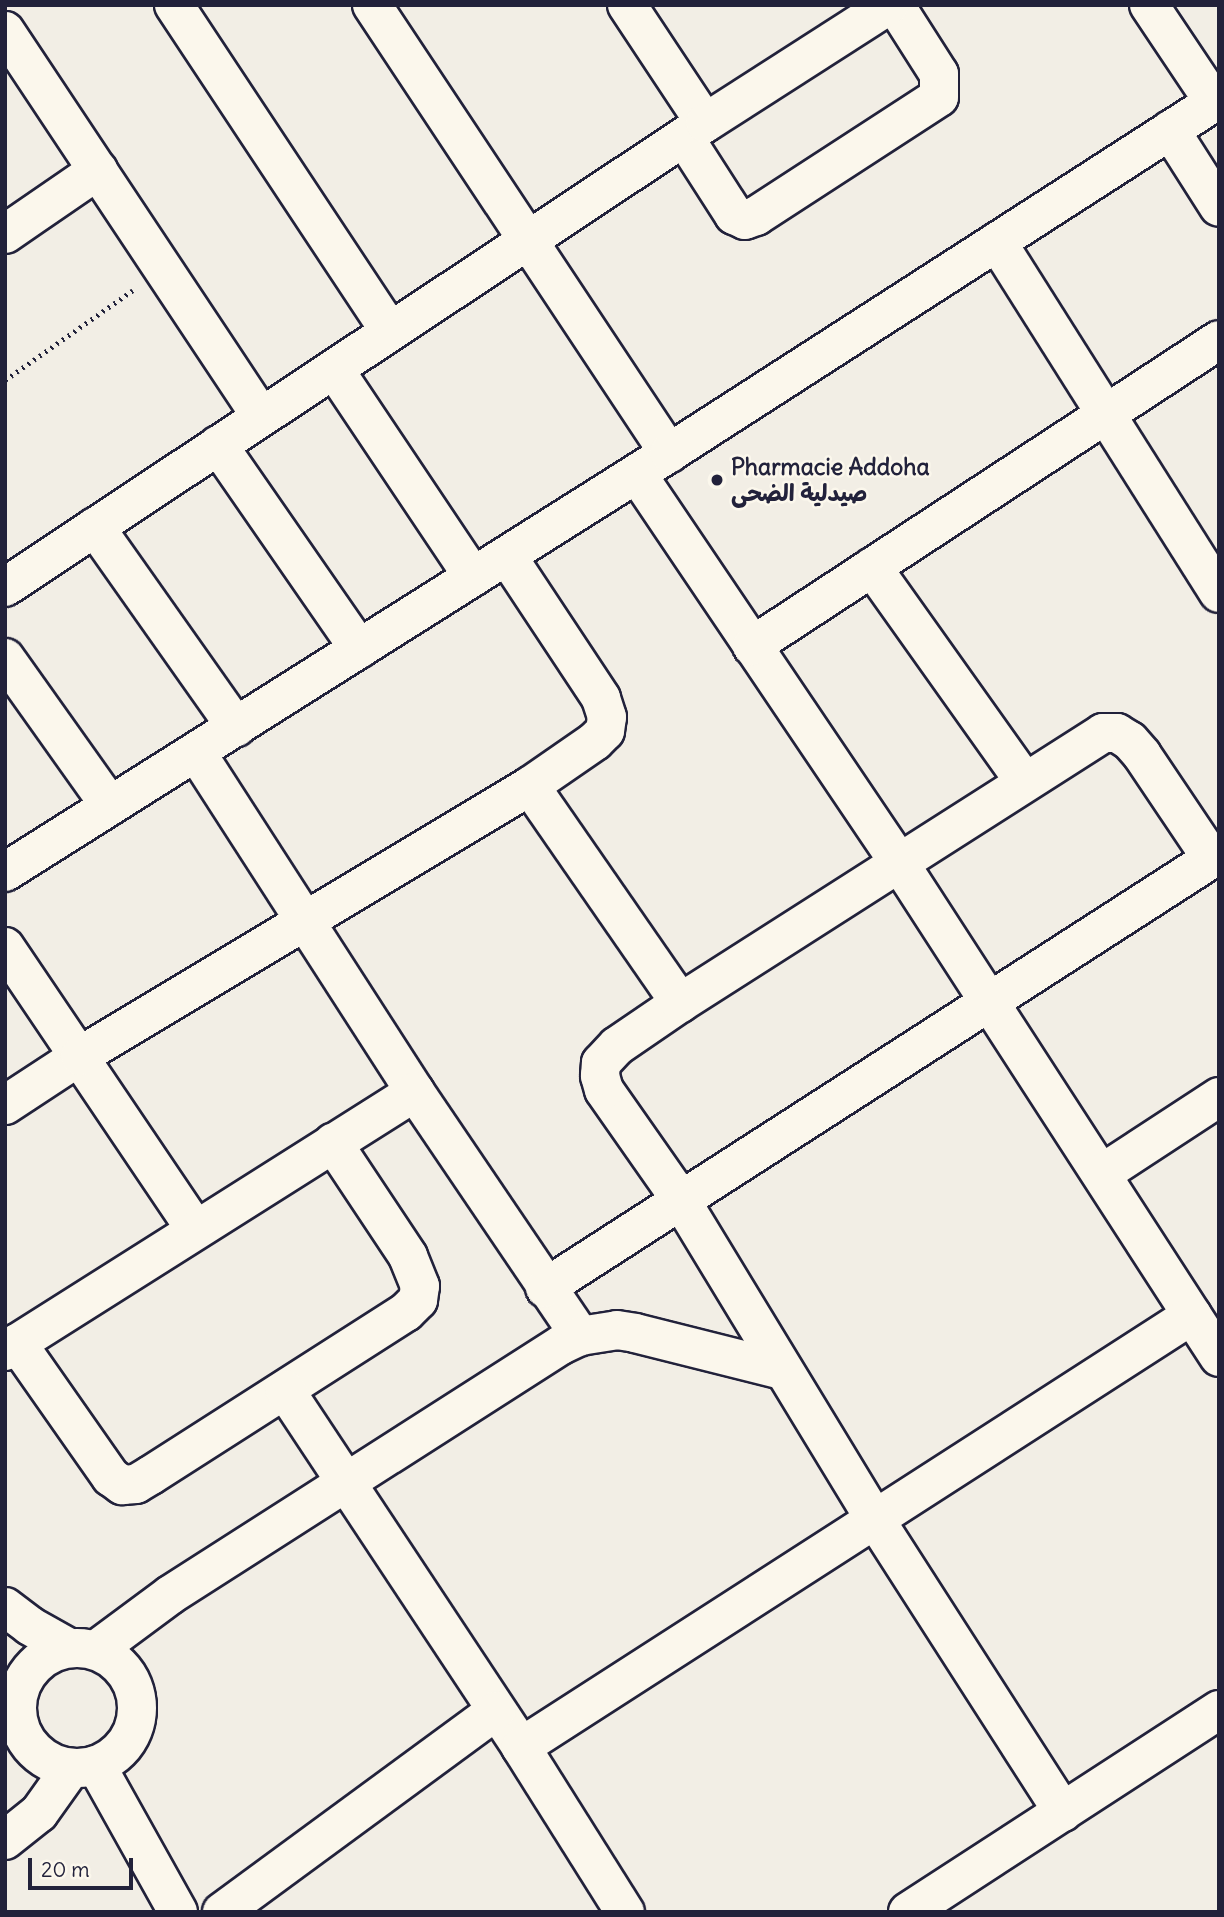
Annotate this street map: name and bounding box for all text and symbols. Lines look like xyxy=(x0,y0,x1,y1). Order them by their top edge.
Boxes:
place label: Pharmacie Addoha صيدلية الضحى xyxy=(731,453,930,507)
marker: Pharmacie Addoha صيدلية الضحى xyxy=(709,472,725,488)
scale bar xyxy=(32,1843,136,1887)
text: 20 m xyxy=(41,1856,90,1883)

